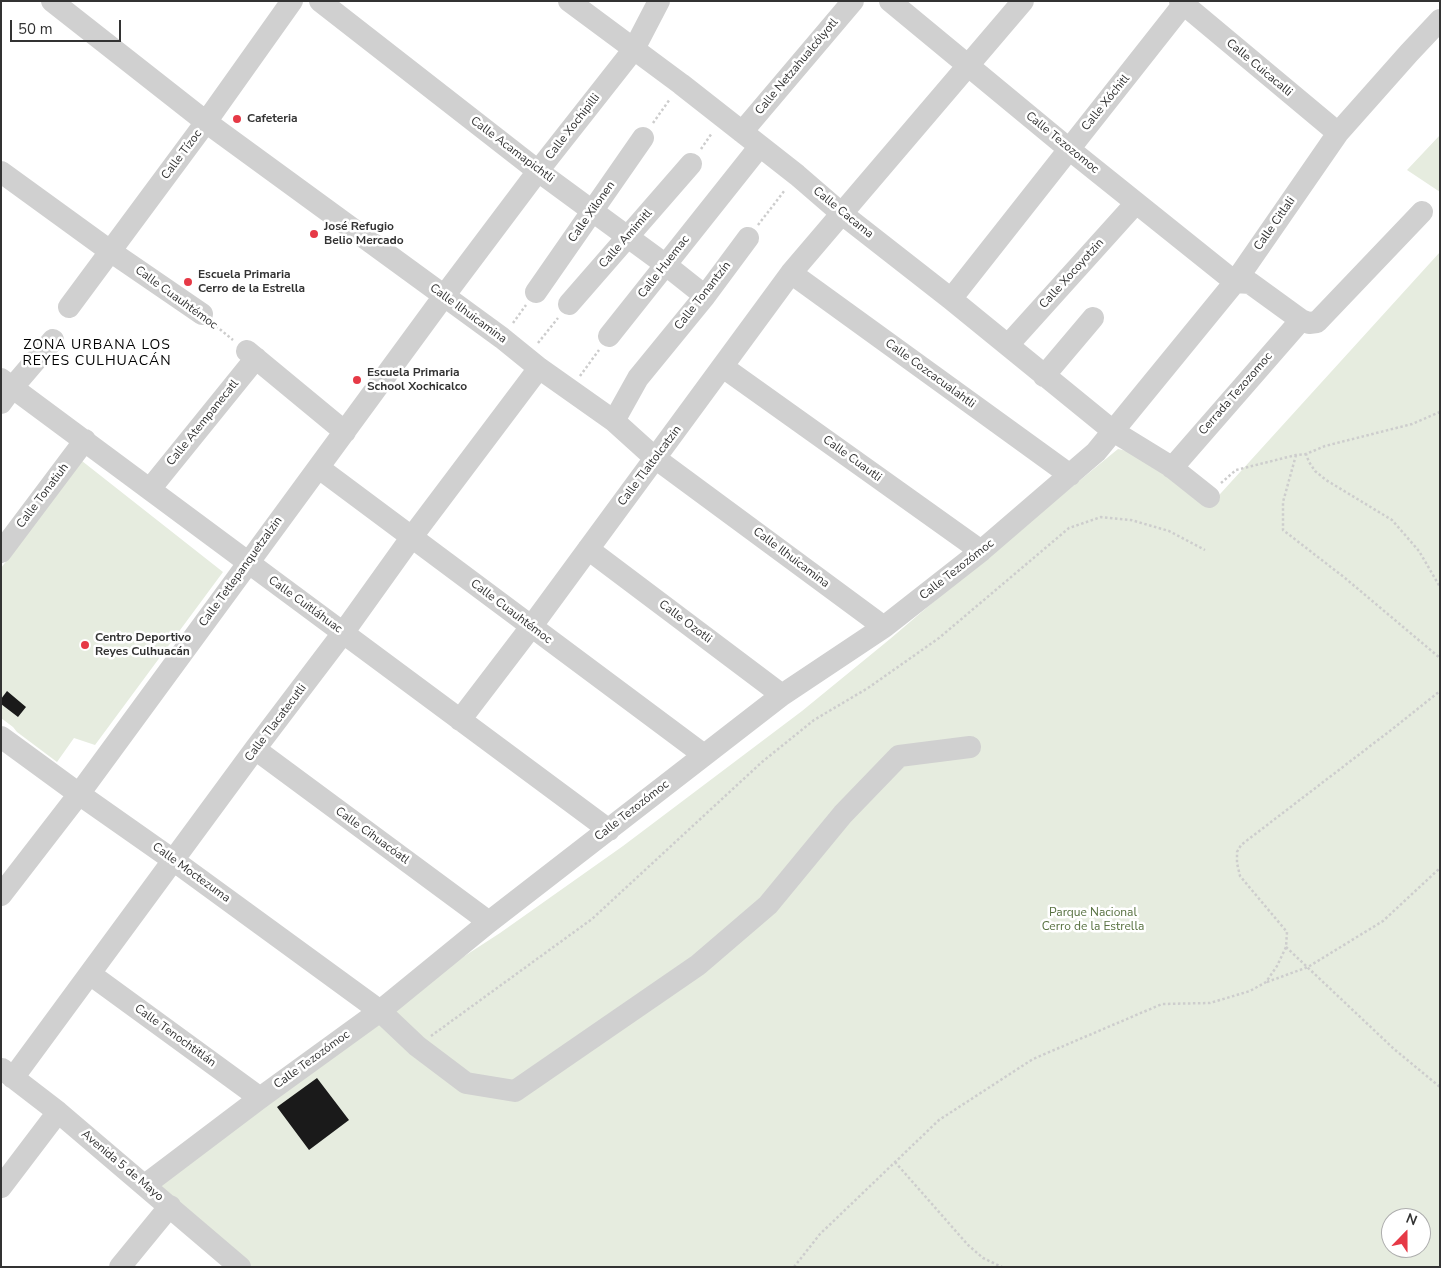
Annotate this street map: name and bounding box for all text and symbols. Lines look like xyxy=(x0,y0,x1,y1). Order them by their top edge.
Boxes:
scale bar xyxy=(12,10,124,42)
street label: Calle Netzahualcólyotl xyxy=(752,16,842,118)
text: 50 m xyxy=(18,19,53,39)
street label: Calle Cuicacalli xyxy=(1223,36,1295,100)
street label: Calle Xóchitl xyxy=(1079,72,1133,134)
street label: Calle Xochipilli xyxy=(543,91,603,163)
street label: Calle Tezozomoc xyxy=(1022,109,1102,177)
place label: Cafeteria xyxy=(247,112,298,126)
marker: Cafeteria xyxy=(231,113,243,125)
street label: Calle Acamapichtli xyxy=(467,114,557,186)
street label: Calle Tízoc xyxy=(159,127,205,183)
street label: Calle Xilonen xyxy=(566,179,618,245)
street label: Calle Cacama xyxy=(810,184,876,242)
street label: Calle Citlali xyxy=(1251,194,1299,254)
street label: Calle Amimitl xyxy=(597,207,655,271)
place label: José Refugio Belio Mercado xyxy=(324,220,404,248)
marker: José Refugio Belio Mercado xyxy=(308,228,320,240)
street label: Calle Huemac xyxy=(635,233,693,301)
street label: Calle Xocoyotzin xyxy=(1037,236,1107,312)
street label: Calle Tonantzín xyxy=(672,259,734,333)
street label: Calle Cuauhtémoc xyxy=(132,263,220,333)
place label: Escuela Primaria Cerro de la Estrella xyxy=(198,268,305,296)
marker: Escuela Primaria Cerro de la Estrella xyxy=(182,276,194,288)
street label: Calle Ilhuicamina xyxy=(427,281,509,347)
street label: Calle Cozcacualahtli xyxy=(882,336,978,412)
district label: ZONA URBANA LOS REYES CULHUACÁN xyxy=(21,338,173,371)
street label: Cerrada Tezozomoc xyxy=(1196,350,1276,438)
place label: Escuela Primaria School Xochicalco xyxy=(367,366,467,394)
marker: Escuela Primaria School Xochicalco xyxy=(351,374,363,386)
street label: Calle Atempanecatl xyxy=(164,377,242,469)
street label: Calle Tlaltolcatzin xyxy=(615,423,685,509)
street label: Calle Cuautli xyxy=(820,433,884,485)
street label: Calle Tonatiuh xyxy=(14,461,72,531)
street label: Calle Tetlepanquetzalzin xyxy=(196,514,286,630)
street label: Calle Ilhuicamina xyxy=(750,525,832,591)
street label: Calle Tezozómoc xyxy=(917,537,997,603)
street label: Calle Cuitláhuac xyxy=(265,573,345,637)
street label: Calle Cuauhtémoc xyxy=(467,577,555,647)
street label: Calle Ozotli xyxy=(656,597,714,647)
place label: Centro Deportivo Reyes Culhuacán xyxy=(95,631,191,659)
marker: Centro Deportivo Reyes Culhuacán xyxy=(79,639,91,651)
street label: Calle Tlacatecutli xyxy=(242,681,310,765)
street label: Calle Tezozómoc xyxy=(592,778,672,844)
street label: Calle Cihuacóatl xyxy=(332,804,412,868)
street label: Calle Moctezuma xyxy=(149,840,233,906)
park label: Parque Nacional Cerro de la Estrella xyxy=(1042,906,1144,934)
street label: Calle Tenochtitlán xyxy=(131,1002,219,1070)
street label: Calle Tezozómoc xyxy=(271,1028,353,1092)
street label: Avenida 5 de Mayo xyxy=(78,1127,166,1205)
north arrow xyxy=(1381,1208,1431,1258)
text: N xyxy=(1403,1209,1420,1230)

